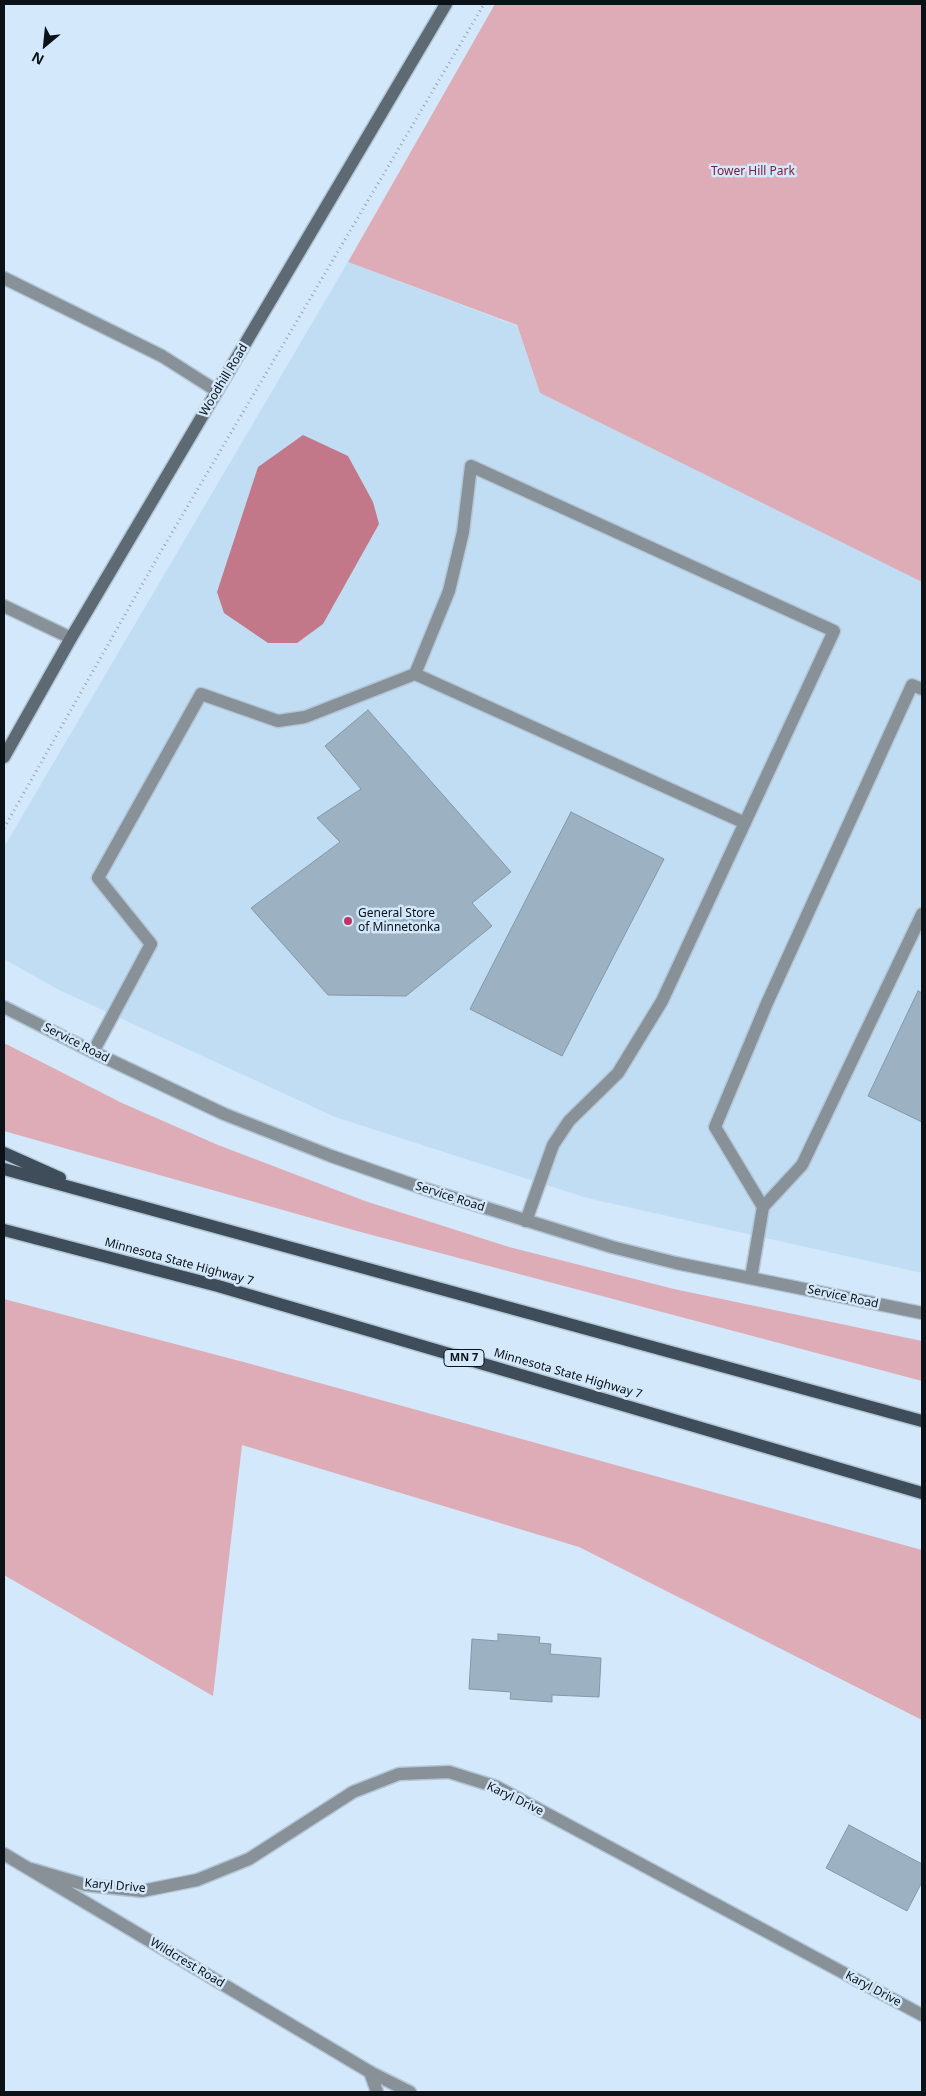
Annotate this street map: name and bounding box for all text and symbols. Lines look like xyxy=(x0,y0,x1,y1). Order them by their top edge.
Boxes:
north arrow xyxy=(20,20,70,70)
text: N xyxy=(28,48,47,70)
park label: Tower Hill Park xyxy=(711,165,795,179)
street label: Woodhill Road xyxy=(197,341,251,419)
place label: General Store of Minnetonka xyxy=(358,907,440,935)
marker: General Store of Minnetonka xyxy=(342,915,354,927)
street label: Service Road xyxy=(41,1020,111,1066)
street label: Service Road xyxy=(414,1179,486,1215)
street label: Minnesota State Highway 7 xyxy=(103,1235,255,1289)
street label: Service Road xyxy=(806,1282,880,1312)
street label: Minnesota State Highway 7 xyxy=(492,1346,644,1402)
road number: MN 7 xyxy=(444,1350,484,1366)
street label: Karyl Drive xyxy=(484,1779,546,1819)
street label: Karyl Drive xyxy=(84,1876,146,1896)
street label: Wildcrest Road xyxy=(147,1935,227,1991)
street label: Karyl Drive xyxy=(843,1968,903,2010)

